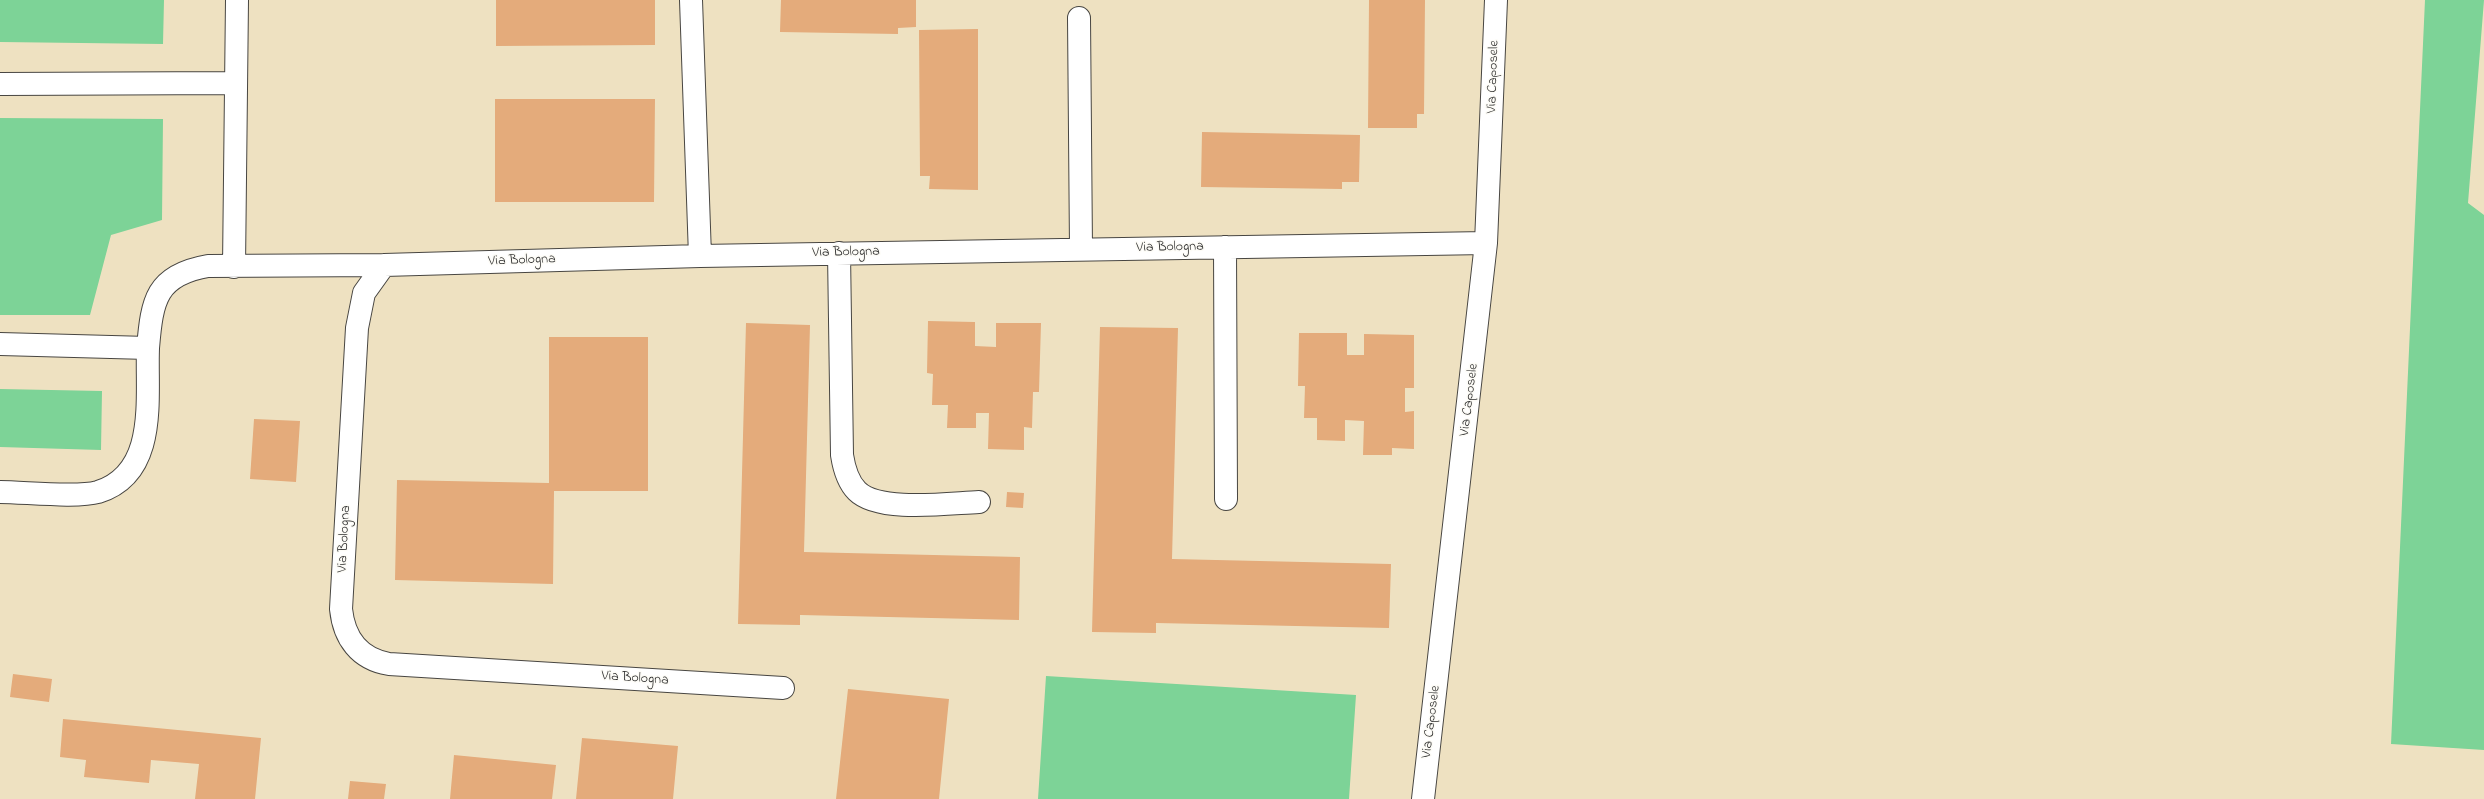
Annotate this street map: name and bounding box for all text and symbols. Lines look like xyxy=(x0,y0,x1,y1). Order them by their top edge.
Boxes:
street label: Via Caposele xyxy=(1484,40,1504,114)
street label: Via Bologna xyxy=(1136,239,1204,257)
street label: Via Bologna xyxy=(812,244,880,262)
street label: Via Bologna xyxy=(488,251,556,271)
street label: Via Caposele xyxy=(1457,363,1483,437)
street label: Via Bologna xyxy=(335,505,355,573)
street label: Via Bologna xyxy=(601,668,669,690)
street label: Via Caposele xyxy=(1419,685,1445,759)

